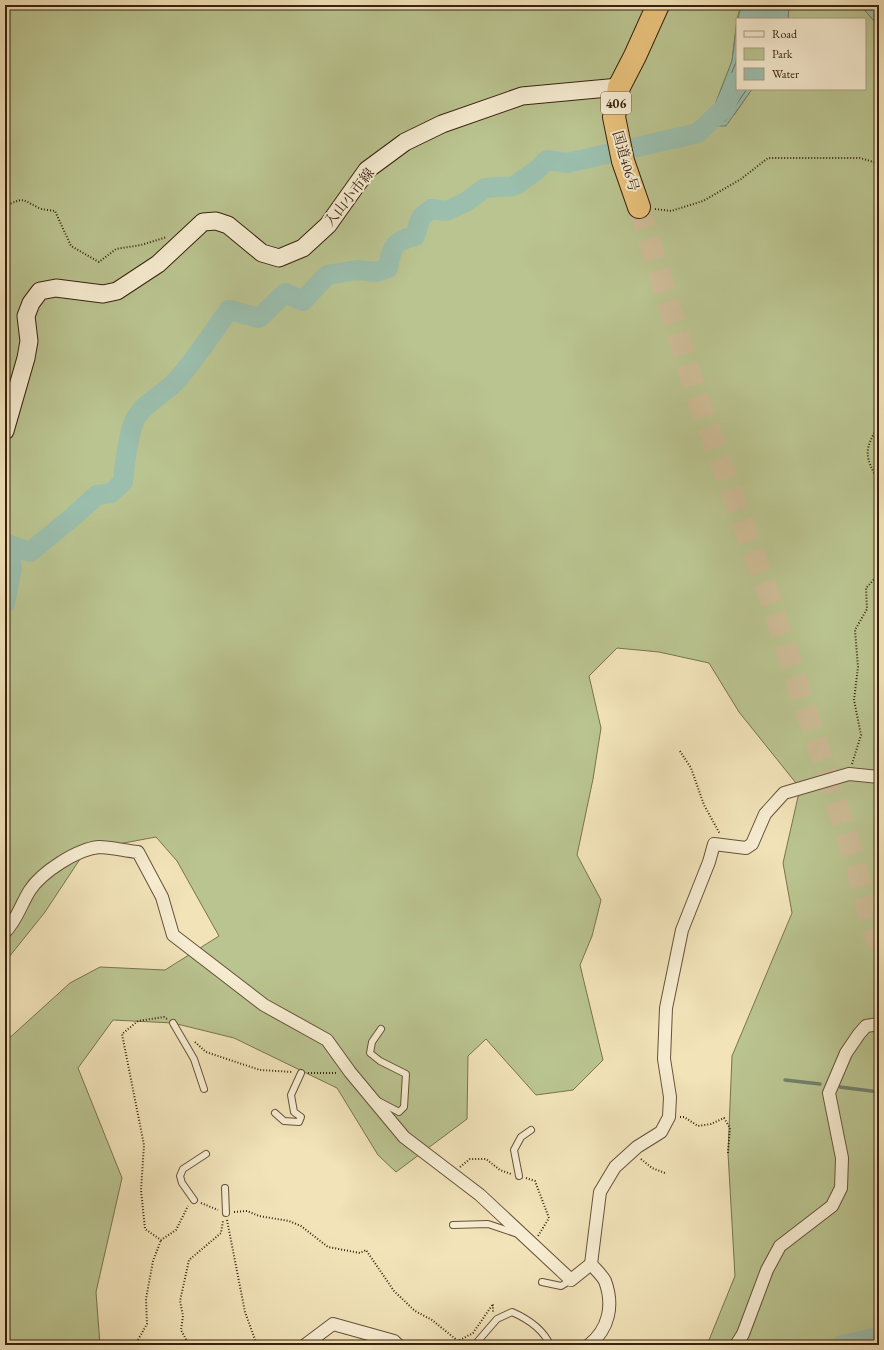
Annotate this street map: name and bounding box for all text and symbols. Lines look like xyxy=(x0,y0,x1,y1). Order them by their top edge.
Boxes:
legend xyxy=(736,18,866,90)
text: Road xyxy=(772,26,798,42)
text: Park xyxy=(772,46,793,62)
text: Water xyxy=(772,66,799,82)
road number: 406 xyxy=(601,92,631,114)
street label: 国道406号 xyxy=(609,129,643,193)
street label: 入山小市線 xyxy=(320,164,378,230)

